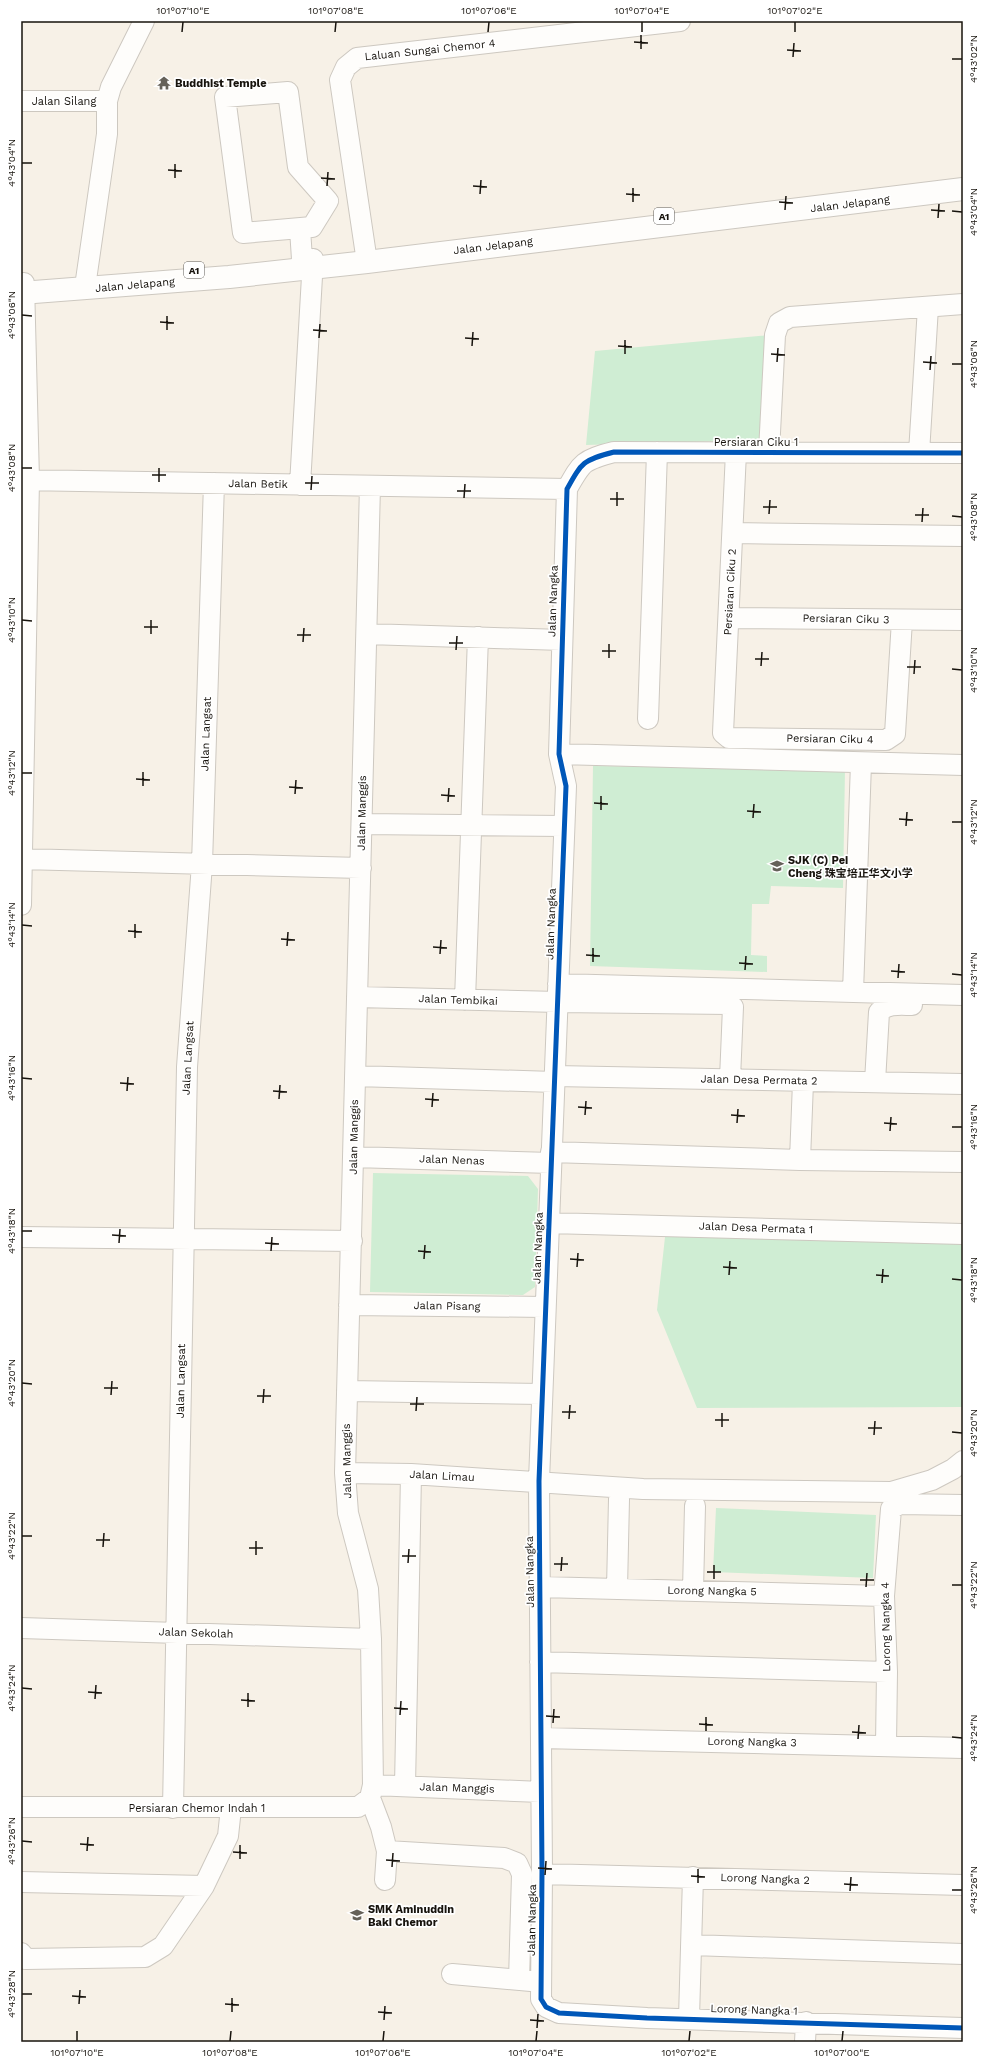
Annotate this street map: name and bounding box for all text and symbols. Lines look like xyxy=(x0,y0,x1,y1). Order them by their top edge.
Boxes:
text: 101°07'10"E xyxy=(156,5,210,16)
text: 101°07'08"E xyxy=(308,5,364,16)
text: 101°07'06"E xyxy=(461,5,517,16)
text: 101°07'04"E xyxy=(615,5,669,16)
text: 101°07'02"E xyxy=(767,5,823,16)
text: 4°43'02"N xyxy=(968,35,979,83)
street label: Laluan Sungai Chemor 4 xyxy=(364,37,496,63)
temple icon: Buddhist Temple xyxy=(156,75,172,91)
place label: Buddhist Temple xyxy=(175,77,267,90)
street label: Jalan Silang xyxy=(32,95,96,108)
text: 4°43'04"N xyxy=(6,139,17,187)
text: 4°43'04"N xyxy=(968,188,979,236)
street label: Jalan Jelapang xyxy=(809,193,891,215)
road number: A1 xyxy=(654,208,674,224)
street label: Jalan Jelapang xyxy=(452,235,534,257)
road number: A1 xyxy=(184,262,204,278)
street label: Jalan Jelapang xyxy=(95,275,176,295)
text: 4°43'06"N xyxy=(6,291,17,339)
text: 4°43'06"N xyxy=(968,340,979,388)
street label: Persiaran Ciku 1 xyxy=(714,436,798,449)
text: 4°43'08"N xyxy=(6,444,17,492)
street label: Jalan Betik xyxy=(228,477,288,491)
text: 4°43'08"N xyxy=(968,493,979,541)
street label: Persiaran Ciku 2 xyxy=(721,548,739,636)
street label: Jalan Nangka xyxy=(545,565,561,637)
text: 4°43'10"N xyxy=(6,597,17,643)
street label: Persiaran Ciku 3 xyxy=(802,612,890,626)
text: 4°43'10"N xyxy=(968,647,979,693)
street label: Jalan Langsat xyxy=(198,696,214,771)
street label: Persiaran Ciku 4 xyxy=(786,732,874,746)
text: 4°43'12"N xyxy=(6,750,17,796)
street label: Jalan Manggis xyxy=(355,775,369,851)
text: 4°43'12"N xyxy=(968,799,979,845)
place label: SJK (C) Pei Cheng 珠宝培正华文小学 xyxy=(788,854,913,880)
school or university icon: SJK (C) Pei Cheng 珠宝培正华文小学 xyxy=(769,858,785,874)
street label: Jalan Nangka xyxy=(543,888,559,960)
text: 4°43'14"N xyxy=(6,902,17,948)
text: 4°43'14"N xyxy=(968,952,979,998)
street label: Jalan Tembikai xyxy=(418,992,498,1008)
street label: Jalan Langsat xyxy=(180,1020,196,1095)
text: 4°43'16"N xyxy=(6,1055,17,1101)
street label: Jalan Desa Permata 2 xyxy=(700,1072,818,1088)
street label: Jalan Manggis xyxy=(347,1099,361,1175)
text: 4°43'16"N xyxy=(968,1104,979,1150)
street label: Jalan Nenas xyxy=(419,1152,485,1168)
text: 4°43'18"N xyxy=(6,1208,17,1254)
street label: Jalan Nangka xyxy=(530,1212,546,1284)
street label: Jalan Desa Permata 1 xyxy=(699,1220,813,1236)
text: 4°43'18"N xyxy=(968,1257,979,1303)
street label: Jalan Pisang xyxy=(414,1299,481,1313)
street label: Jalan Langsat xyxy=(174,1343,188,1418)
text: 4°43'20"N xyxy=(6,1359,17,1407)
text: 4°43'20"N xyxy=(968,1409,979,1457)
street label: Jalan Manggis xyxy=(340,1423,354,1499)
street label: Jalan Limau xyxy=(409,1468,475,1484)
text: 4°43'22"N xyxy=(6,1512,17,1560)
street label: Jalan Nangka xyxy=(523,1536,537,1608)
text: 4°43'22"N xyxy=(968,1561,979,1609)
street label: Lorong Nangka 4 xyxy=(879,1582,893,1672)
street label: Lorong Nangka 5 xyxy=(667,1584,757,1598)
street label: Jalan Sekolah xyxy=(158,1625,234,1641)
text: 4°43'24"N xyxy=(6,1664,17,1712)
text: 4°43'24"N xyxy=(968,1714,979,1762)
street label: Lorong Nangka 3 xyxy=(707,1735,797,1749)
street label: Jalan Manggis xyxy=(419,1780,495,1796)
street label: Persiaran Chemor Indah 1 xyxy=(129,1802,265,1815)
text: 4°43'26"N xyxy=(6,1817,17,1865)
text: 4°43'26"N xyxy=(968,1866,979,1914)
street label: Lorong Nangka 2 xyxy=(720,1871,810,1887)
street label: Jalan Nangka xyxy=(525,1884,539,1956)
place label: SMK Aminuddin Baki Chemor xyxy=(368,1903,454,1929)
school or university icon: SMK Aminuddin Baki Chemor xyxy=(349,1907,365,1923)
text: 4°43'28"N xyxy=(6,1970,17,2018)
street label: Lorong Nangka 1 xyxy=(710,2002,798,2018)
text: 101°07'10"E xyxy=(50,2047,104,2058)
text: 101°07'08"E xyxy=(202,2047,258,2058)
text: 101°07'06"E xyxy=(355,2047,411,2058)
text: 101°07'04"E xyxy=(509,2047,563,2058)
text: 101°07'02"E xyxy=(661,2047,717,2058)
text: 101°07'00"E xyxy=(814,2047,870,2058)

